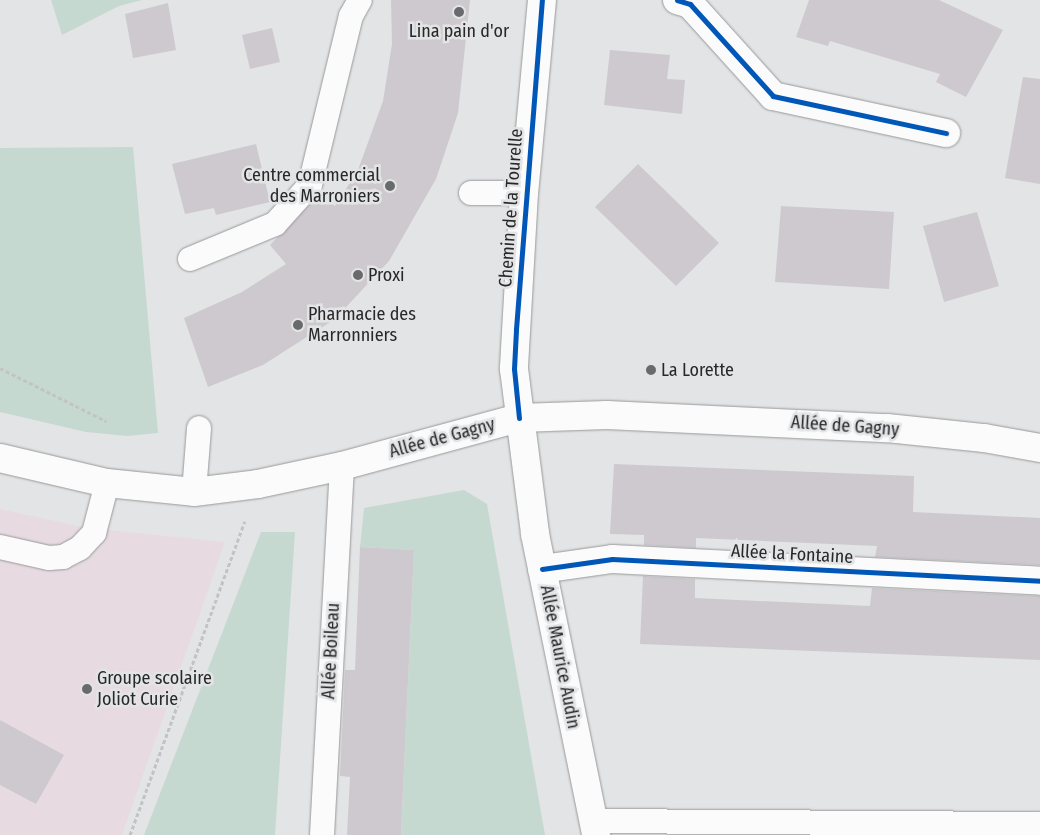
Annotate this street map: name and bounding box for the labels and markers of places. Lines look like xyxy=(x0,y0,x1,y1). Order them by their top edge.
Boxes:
marker: Lina pain d'or xyxy=(453,6,465,18)
place label: Lina pain d'or xyxy=(409,20,509,42)
place label: Centre commercial des Marroniers xyxy=(243,165,380,208)
marker: Centre commercial des Marroniers xyxy=(384,180,396,192)
place label: Proxi xyxy=(368,264,405,286)
marker: Proxi xyxy=(352,269,364,281)
place label: Pharmacie des Marronniers xyxy=(308,304,416,346)
marker: Pharmacie des Marronniers xyxy=(292,319,304,331)
place label: La Lorette xyxy=(661,359,734,381)
marker: La Lorette xyxy=(645,364,657,376)
place label: Groupe scolaire Joliot Curie xyxy=(97,668,212,711)
marker: Groupe scolaire Joliot Curie xyxy=(81,683,93,695)

